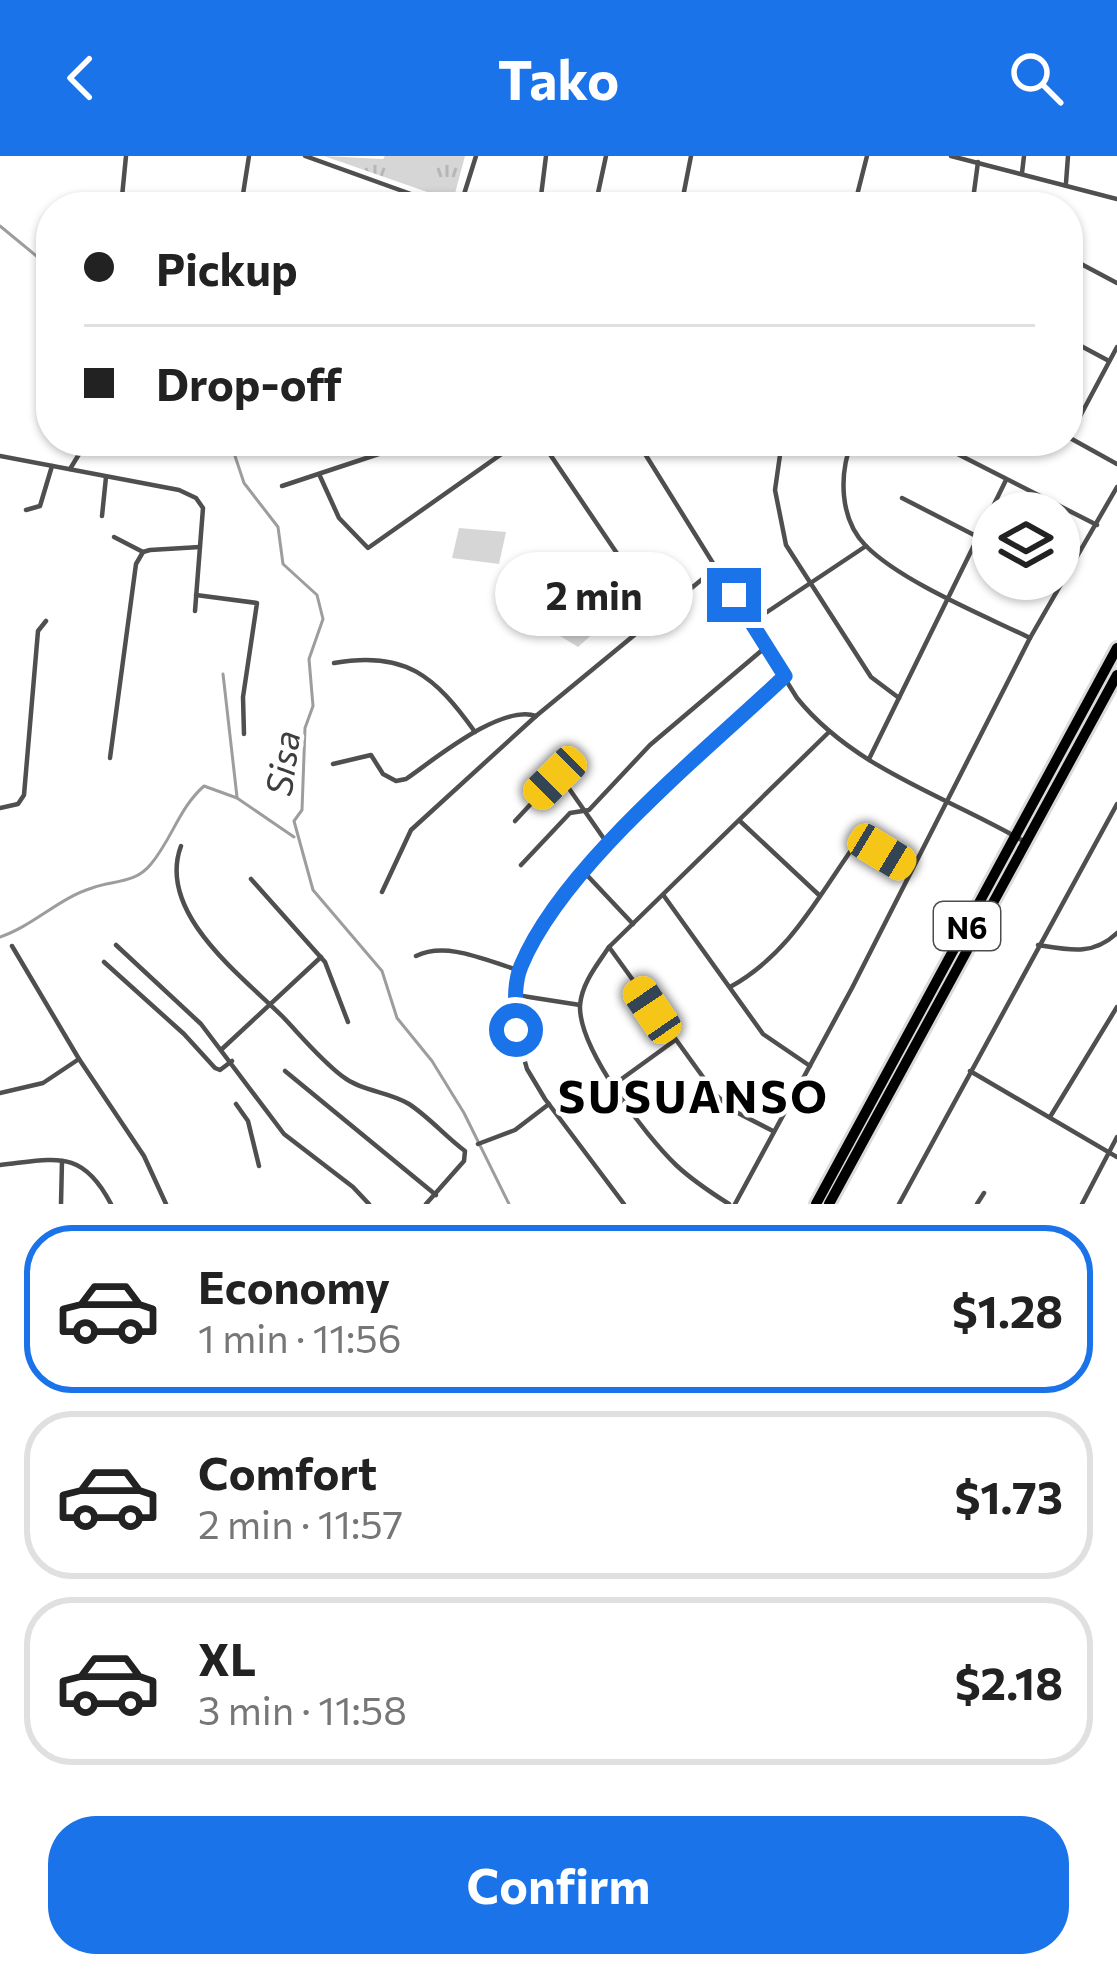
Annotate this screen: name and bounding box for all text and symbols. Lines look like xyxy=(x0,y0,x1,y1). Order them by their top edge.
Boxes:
icon: back xyxy=(48,45,114,111)
text: Tako xyxy=(498,45,619,111)
icon: search xyxy=(1003,45,1069,111)
text: Pickup xyxy=(156,240,298,295)
text: Drop-off xyxy=(156,355,342,410)
map controls xyxy=(972,492,1080,600)
button: layers xyxy=(972,492,1080,600)
callout: 2 min xyxy=(494,553,692,637)
route end xyxy=(707,568,761,622)
text: 2 min xyxy=(545,570,643,618)
water label: Sisa xyxy=(255,727,307,799)
car xyxy=(517,740,593,816)
car xyxy=(842,818,922,886)
road number: N6 xyxy=(934,902,1000,950)
car xyxy=(617,970,687,1050)
route start xyxy=(489,1003,543,1057)
district label: SUSUANSO xyxy=(558,1067,830,1122)
icon: car xyxy=(54,1255,162,1363)
text: Economy xyxy=(198,1258,390,1313)
text: $1.28 xyxy=(952,1282,1063,1337)
text: 1 min · 11:56 xyxy=(198,1313,401,1361)
icon: car xyxy=(54,1441,162,1549)
text: Comfort xyxy=(198,1444,377,1499)
text: $1.73 xyxy=(954,1468,1063,1523)
text: 2 min · 11:57 xyxy=(198,1499,403,1547)
icon: car xyxy=(54,1627,162,1735)
text: XL xyxy=(198,1630,256,1685)
text: $2.18 xyxy=(955,1654,1063,1709)
text: 3 min · 11:58 xyxy=(198,1685,407,1733)
button: Confirm xyxy=(48,1816,1069,1954)

